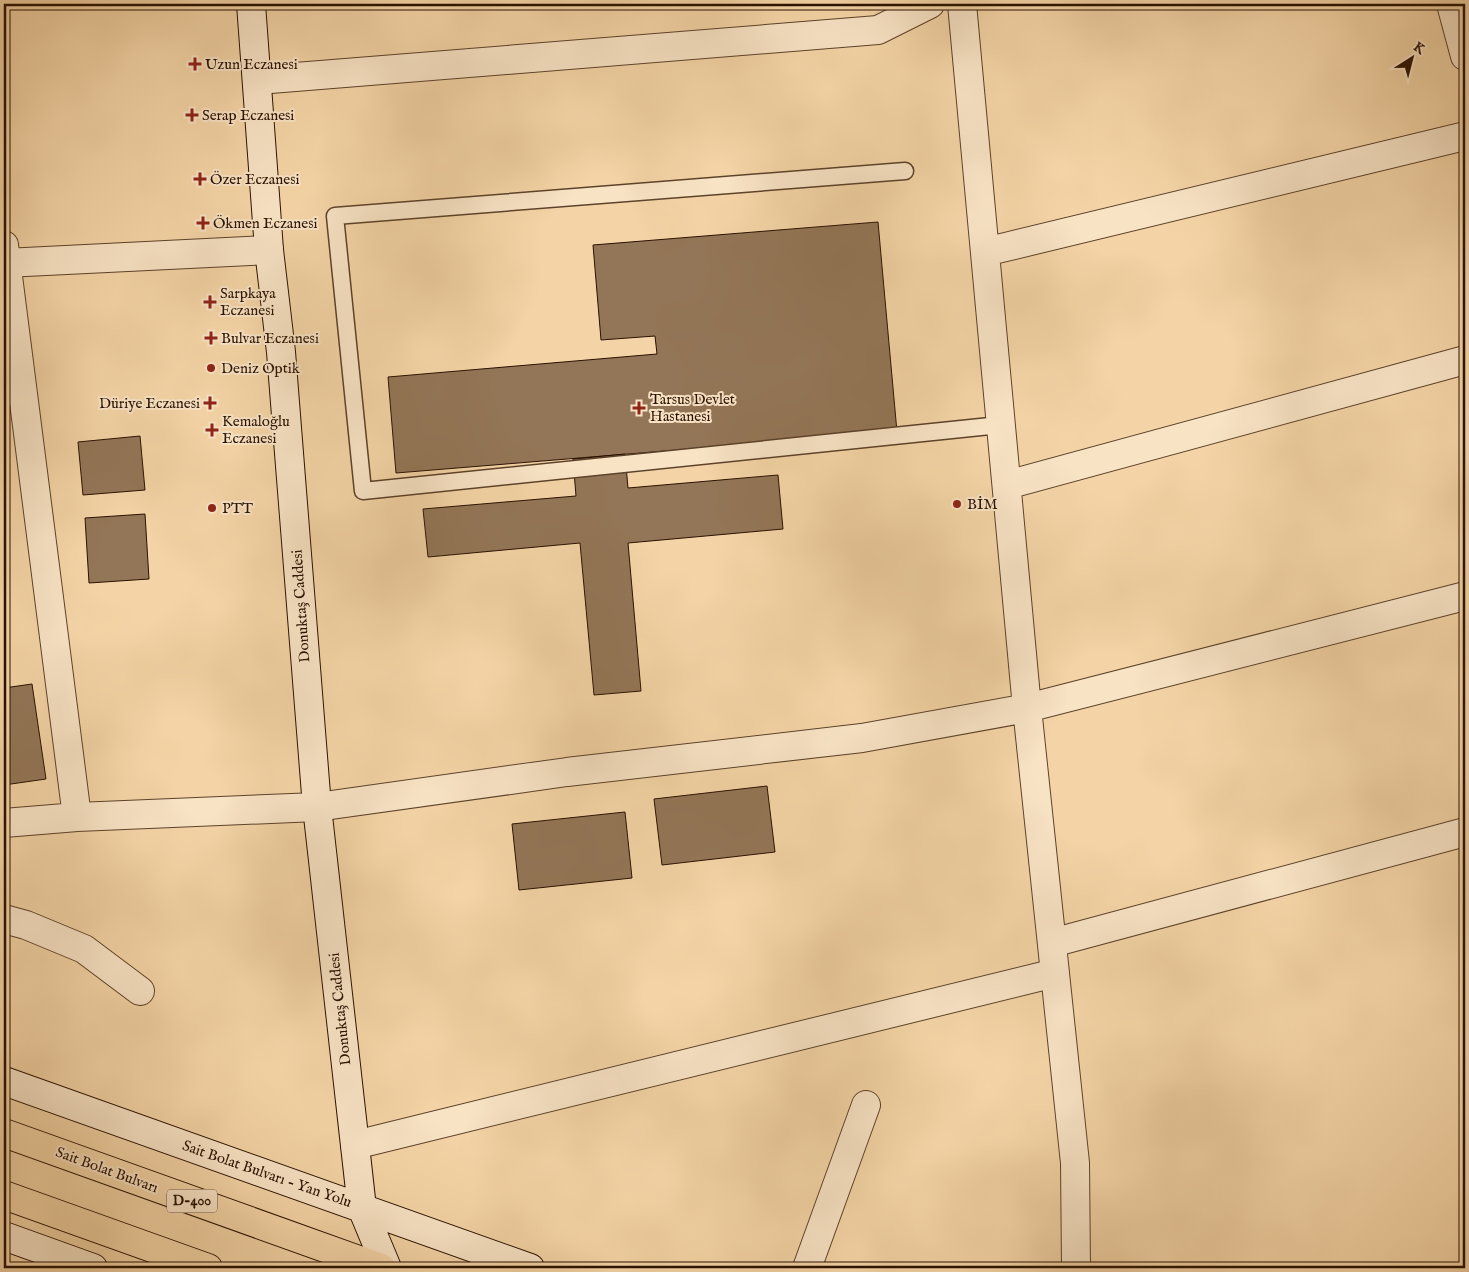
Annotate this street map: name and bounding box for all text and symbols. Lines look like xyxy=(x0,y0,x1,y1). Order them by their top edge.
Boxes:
north arrow xyxy=(1386,32,1436,82)
text: K xyxy=(1410,38,1429,59)
place label: Uzun Eczanesi xyxy=(205,55,298,74)
marker: Uzun Eczanesi xyxy=(189,58,201,70)
place label: Serap Eczanesi xyxy=(202,106,294,125)
marker: Serap Eczanesi xyxy=(186,109,198,121)
place label: Özer Eczanesi xyxy=(210,170,299,189)
marker: Özer Eczanesi xyxy=(194,173,206,185)
place label: Ökmen Eczanesi xyxy=(213,214,318,233)
marker: Ökmen Eczanesi xyxy=(197,217,209,229)
place label: Sarpkaya Eczanesi xyxy=(220,284,276,320)
marker: Sarpkaya Eczanesi xyxy=(204,296,216,308)
place label: Bulvar Eczanesi xyxy=(221,329,319,348)
marker: Bulvar Eczanesi xyxy=(205,332,217,344)
place label: Deniz Optik xyxy=(221,359,301,378)
marker: Deniz Optik xyxy=(205,362,217,374)
place label: Tarsus Devlet Hastanesi xyxy=(650,390,735,426)
place label: Düriye Eczanesi xyxy=(99,394,200,413)
marker: Düriye Eczanesi xyxy=(204,397,216,409)
marker: Tarsus Devlet Hastanesi xyxy=(632,401,646,415)
place label: Kemaloğlu Eczanesi xyxy=(222,412,290,448)
marker: Kemaloğlu Eczanesi xyxy=(206,424,218,436)
place label: BİM xyxy=(967,495,997,514)
marker: BİM xyxy=(951,498,963,510)
place label: PTT xyxy=(222,499,253,518)
marker: PTT xyxy=(206,502,218,514)
street label: Donuktaş Caddesi xyxy=(288,549,314,663)
street label: Donuktaş Caddesi xyxy=(325,952,355,1066)
street label: Sait Bolat Bulvarı - Yan Yolu xyxy=(180,1136,354,1212)
street label: Sait Bolat Bulvarı xyxy=(53,1143,161,1197)
road number: D-400 xyxy=(167,1190,217,1212)

